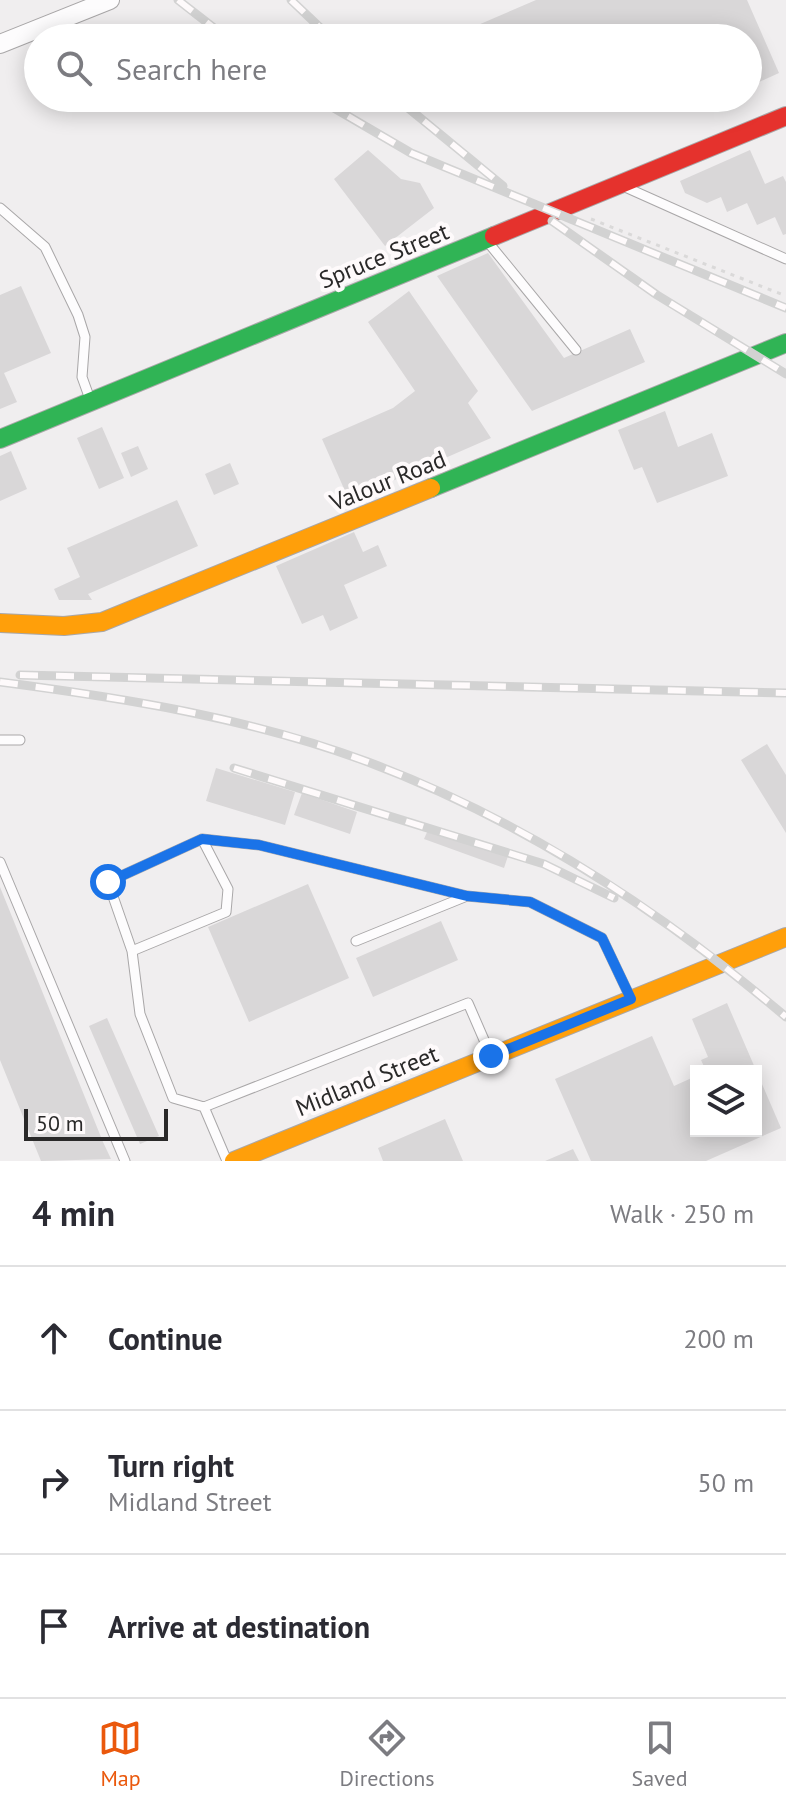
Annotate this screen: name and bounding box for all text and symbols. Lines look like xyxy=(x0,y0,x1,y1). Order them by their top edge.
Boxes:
search box xyxy=(24,24,762,112)
icon: search xyxy=(52,46,96,90)
text: Search here xyxy=(116,49,267,88)
street label: Spruce Street xyxy=(314,216,453,296)
street label: Valour Road xyxy=(324,443,450,518)
route start xyxy=(90,864,126,900)
street label: Midland Street xyxy=(291,1038,443,1123)
route end xyxy=(473,1038,509,1074)
map controls xyxy=(690,1065,762,1137)
button: layers xyxy=(690,1065,762,1137)
scale bar xyxy=(24,1105,168,1141)
text: 50 m xyxy=(36,1109,84,1137)
text: 4 min xyxy=(32,1191,115,1235)
text: Walk · 250 m xyxy=(610,1197,754,1230)
icon: ahead xyxy=(32,1316,76,1360)
text: Continue xyxy=(108,1319,222,1358)
text: 200 m xyxy=(683,1322,754,1355)
text: Turn right xyxy=(108,1446,234,1485)
icon: right xyxy=(32,1460,76,1504)
text: 50 m xyxy=(698,1466,754,1499)
text: Midland Street xyxy=(108,1485,272,1518)
icon: arrive xyxy=(32,1604,76,1648)
text: Arrive at destination xyxy=(108,1607,370,1646)
tab: Map xyxy=(98,1716,142,1792)
tab: Directions xyxy=(339,1716,435,1792)
tab: Saved xyxy=(632,1716,687,1792)

